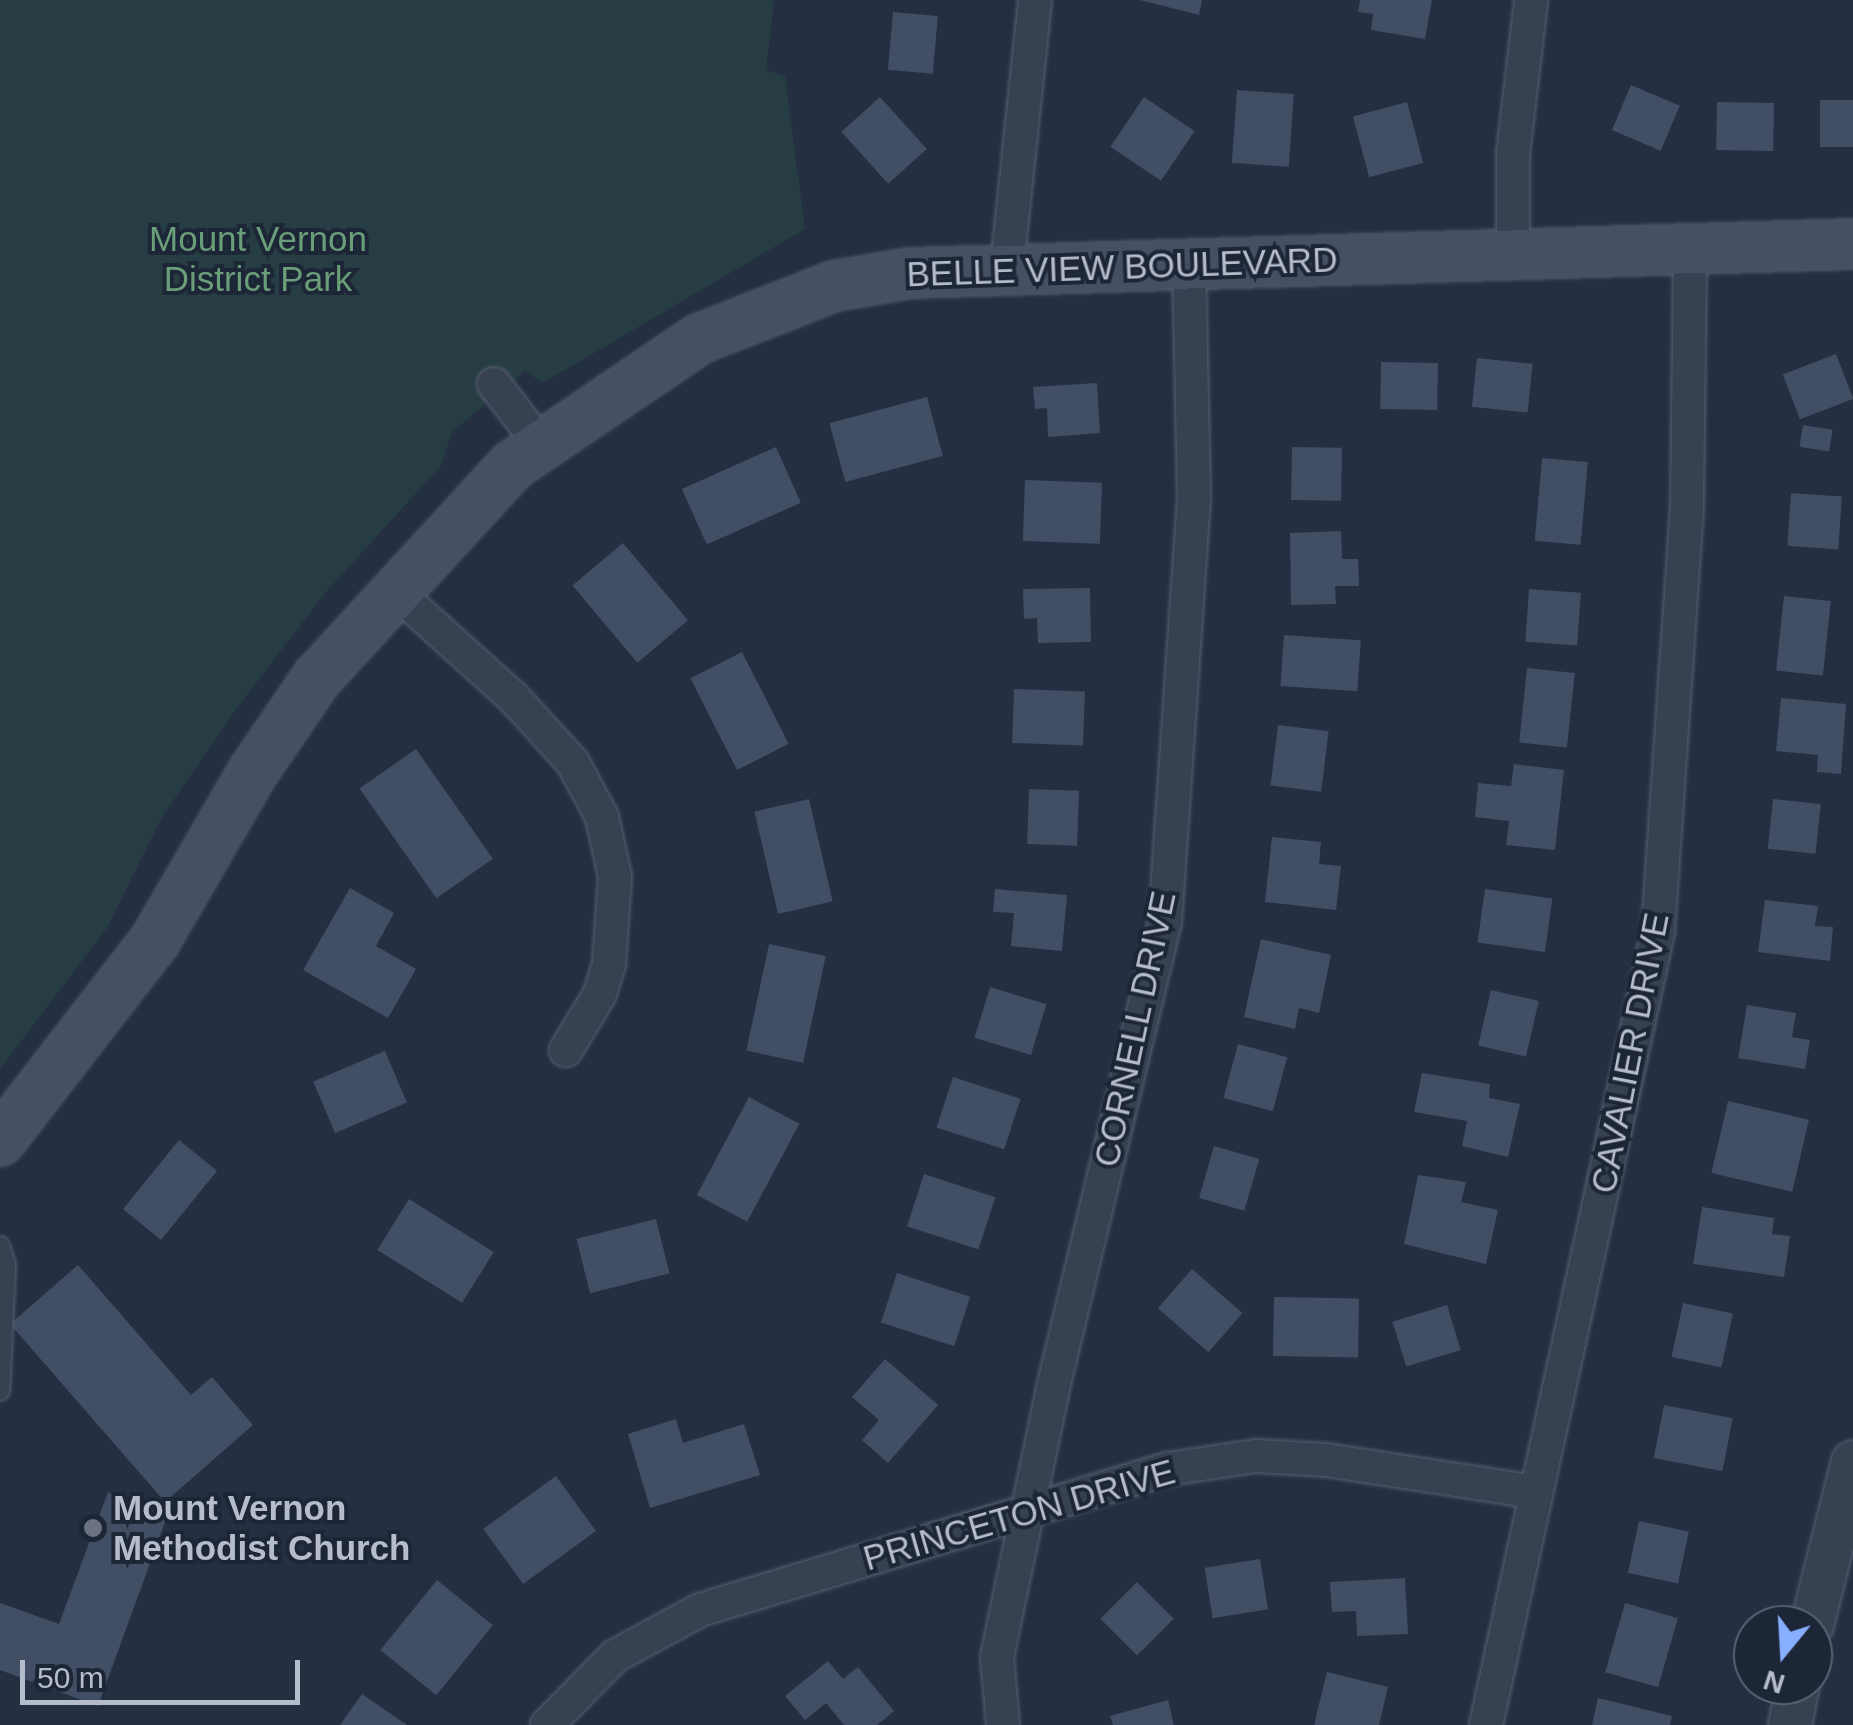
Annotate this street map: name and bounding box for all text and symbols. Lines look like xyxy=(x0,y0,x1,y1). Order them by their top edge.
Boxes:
park label: Mount Vernon District Park xyxy=(149,218,367,300)
street label: BELLE VIEW BOULEVARD xyxy=(906,238,1338,296)
street label: CORNELL DRIVE xyxy=(1085,887,1185,1171)
street label: CAVALIER DRIVE xyxy=(1582,909,1678,1197)
street label: PRINCETON DRIVE xyxy=(858,1450,1180,1580)
place label: Mount Vernon Methodist Church xyxy=(113,1487,410,1569)
marker: Mount Vernon Methodist Church xyxy=(82,1517,104,1539)
north arrow xyxy=(1733,1605,1833,1705)
scale bar xyxy=(25,1640,305,1702)
text: 50 m xyxy=(37,1661,104,1694)
text: N xyxy=(1760,1664,1789,1700)

